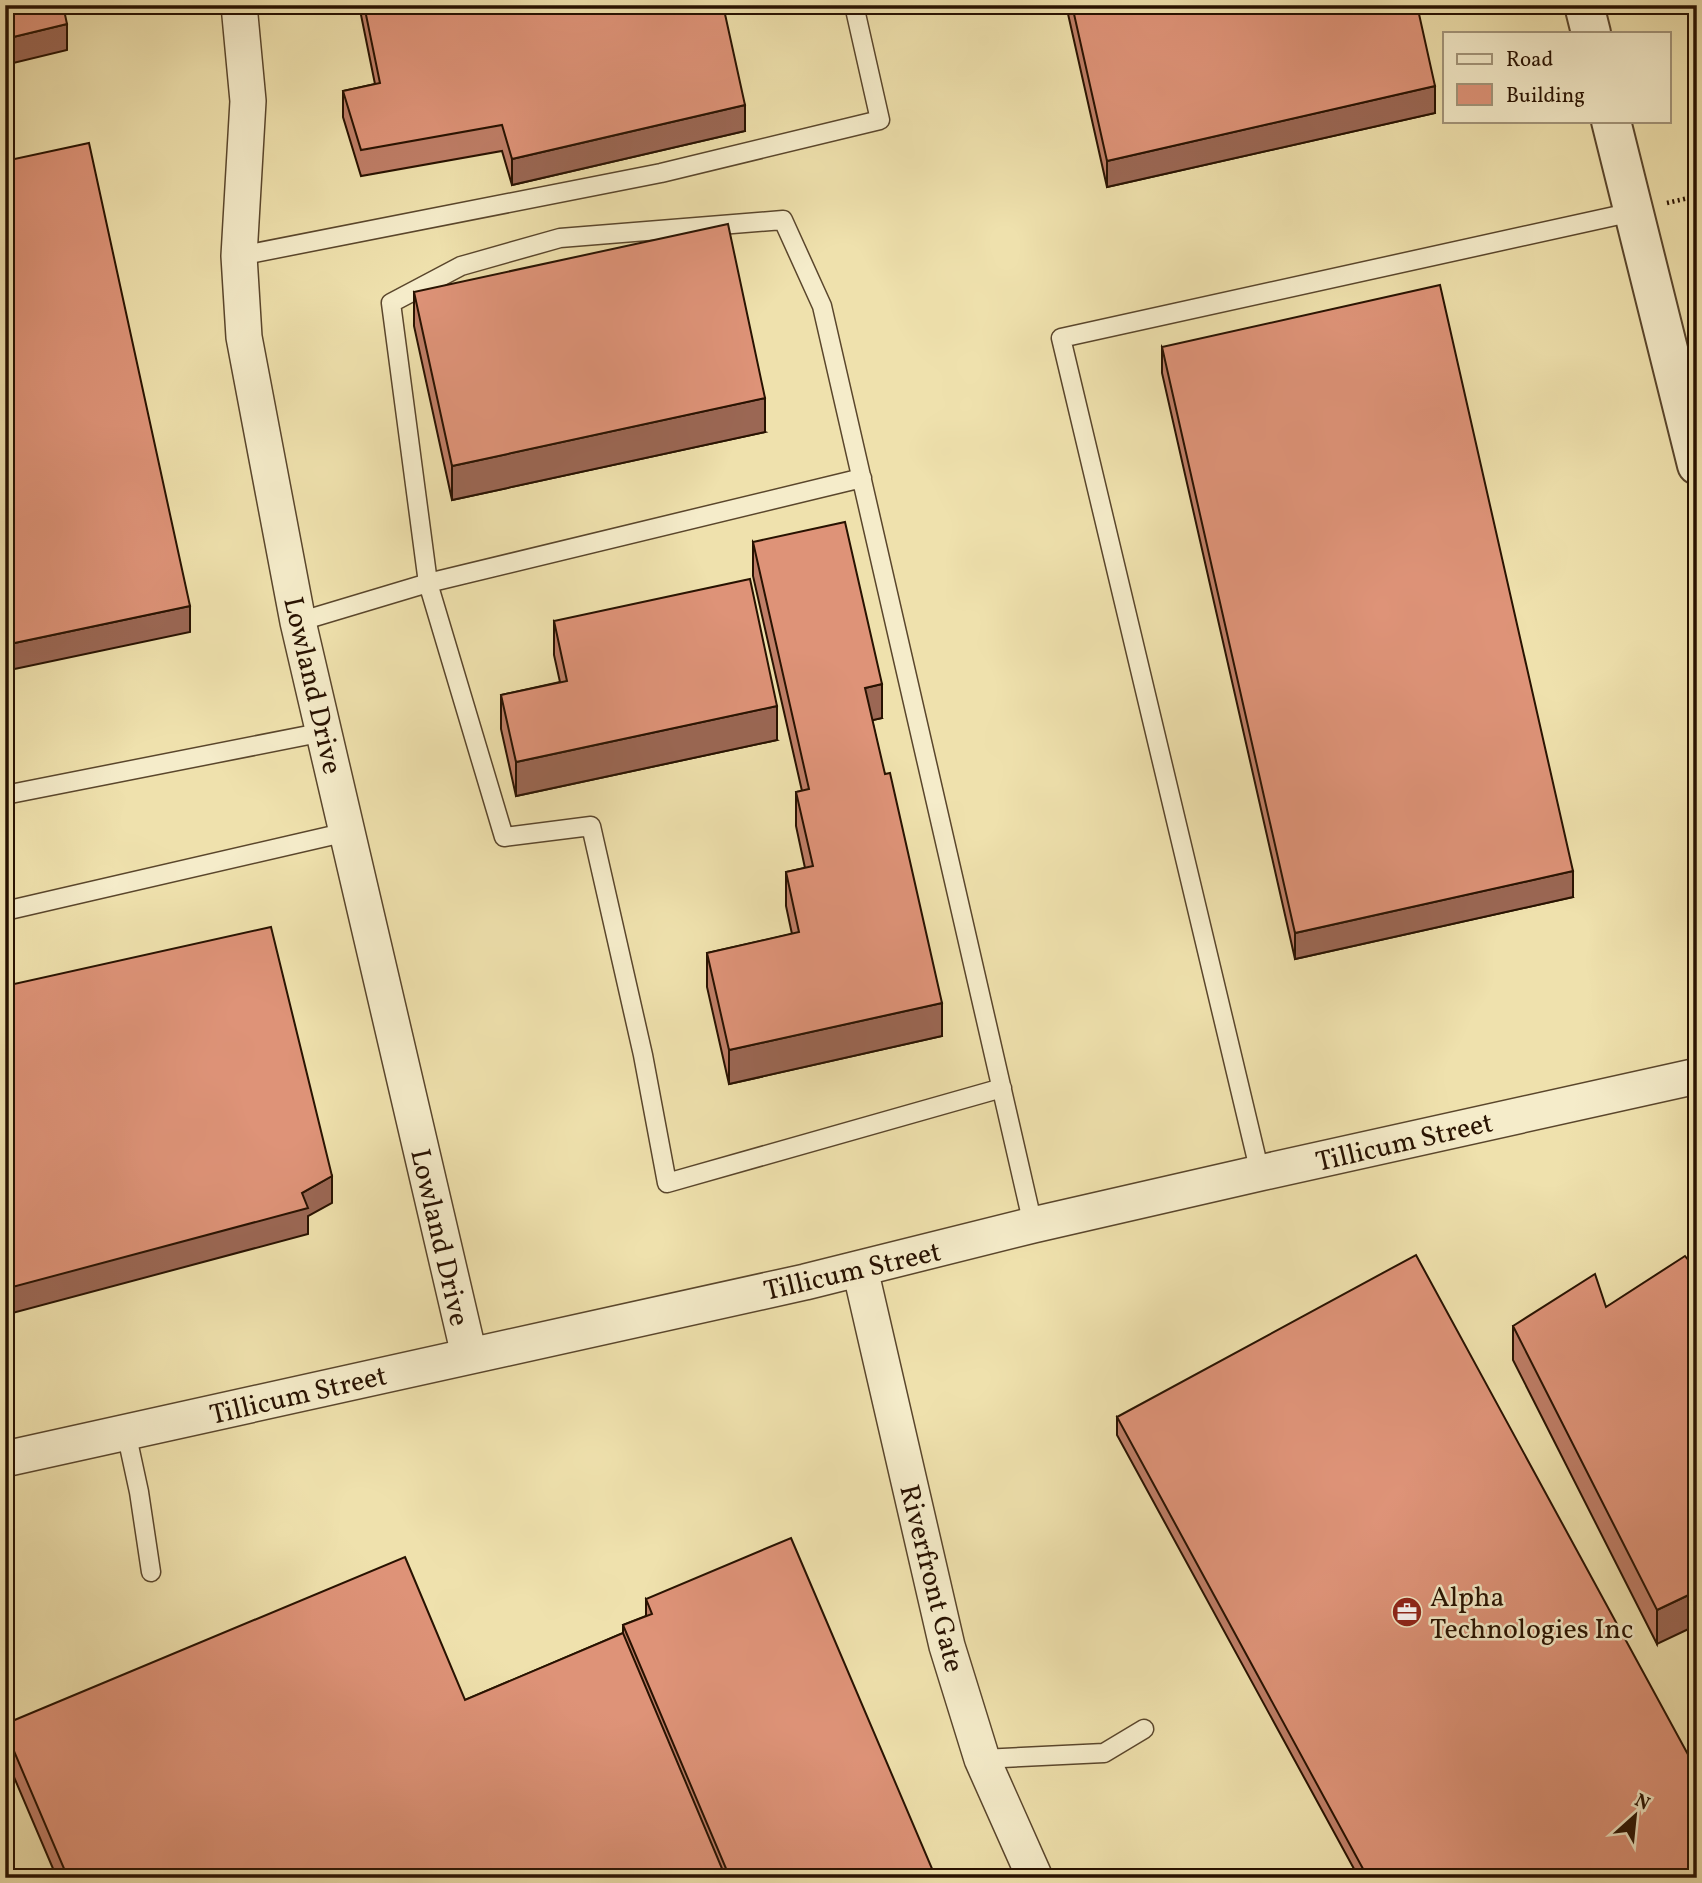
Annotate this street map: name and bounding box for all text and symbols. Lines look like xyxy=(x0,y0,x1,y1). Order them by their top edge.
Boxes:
legend xyxy=(1443,32,1670,122)
text: Road xyxy=(1506,46,1553,75)
text: Building xyxy=(1506,82,1585,111)
street label: Lowland Drive xyxy=(272,593,351,778)
street label: Tillicum Street xyxy=(1312,1104,1497,1183)
street label: Lowland Drive xyxy=(399,1145,478,1330)
street label: Tillicum Street xyxy=(760,1233,945,1312)
street label: Tillicum Street xyxy=(206,1357,391,1436)
street label: Riverfront Gate xyxy=(888,1481,973,1677)
place label: Alpha Technologies Inc xyxy=(1430,1579,1634,1650)
office icon: Alpha Technologies Inc xyxy=(1390,1595,1424,1629)
north arrow xyxy=(1600,1782,1670,1852)
text: N xyxy=(1630,1788,1654,1817)

